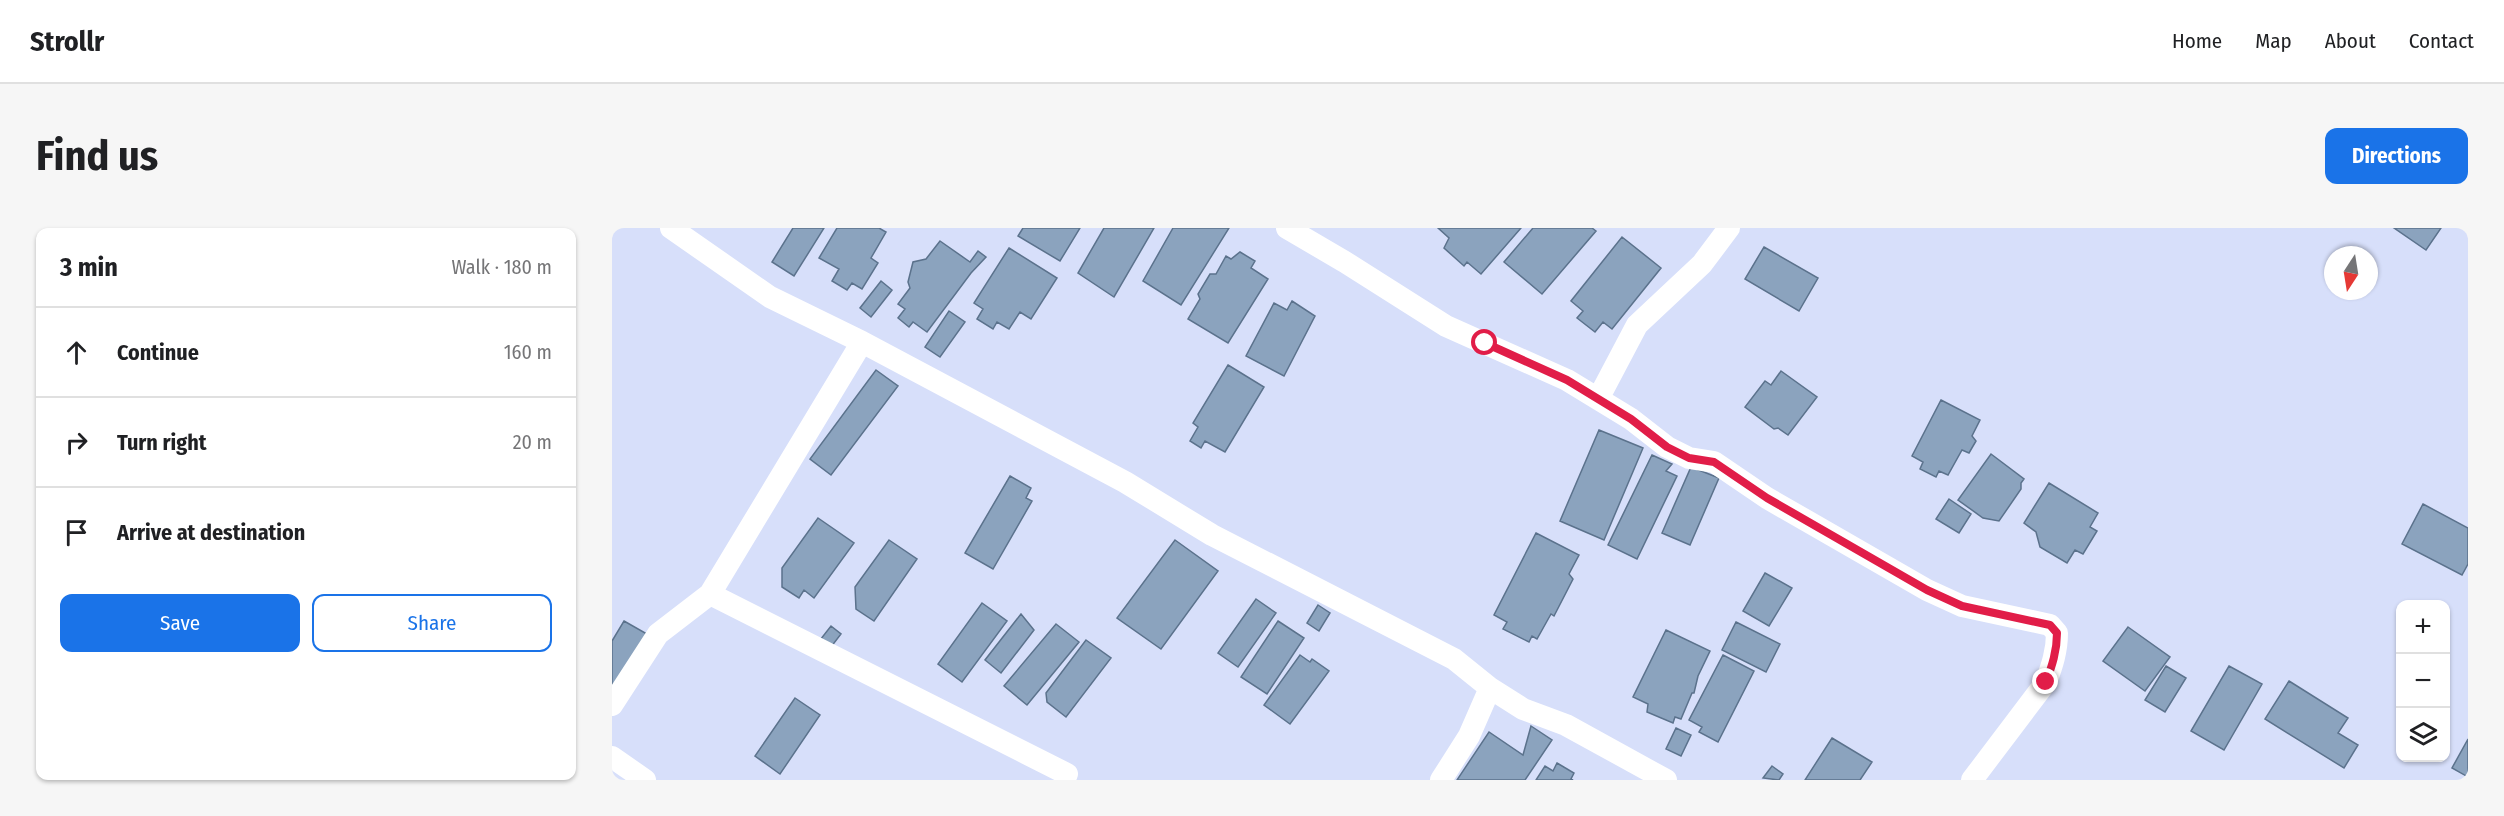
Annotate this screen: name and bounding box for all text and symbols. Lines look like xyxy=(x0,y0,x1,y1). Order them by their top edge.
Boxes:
text: Strollr xyxy=(30,25,104,58)
text: Home xyxy=(2172,28,2222,54)
text: Map xyxy=(2255,28,2292,54)
text: About xyxy=(2325,28,2376,54)
text: Contact xyxy=(2409,28,2474,54)
button: Directions xyxy=(2325,128,2468,184)
text: Find us xyxy=(36,131,158,181)
north arrow xyxy=(2324,246,2378,300)
text: 3 min xyxy=(60,252,118,283)
text: Walk · 180 m xyxy=(451,255,552,279)
route start xyxy=(1471,329,1497,355)
icon: ahead xyxy=(60,336,93,369)
text: Continue xyxy=(117,339,199,366)
text: 160 m xyxy=(504,340,552,364)
icon: right xyxy=(60,426,93,459)
text: Turn right xyxy=(117,429,206,456)
text: 20 m xyxy=(513,430,552,454)
icon: arrive xyxy=(60,516,93,549)
text: Arrive at destination xyxy=(117,519,305,546)
button: Save xyxy=(60,594,300,652)
button: Share xyxy=(312,594,552,652)
map controls xyxy=(2396,600,2450,762)
button: + xyxy=(2396,600,2450,654)
button: − xyxy=(2396,654,2450,708)
route end xyxy=(2032,668,2058,694)
button: layers xyxy=(2396,708,2450,762)

